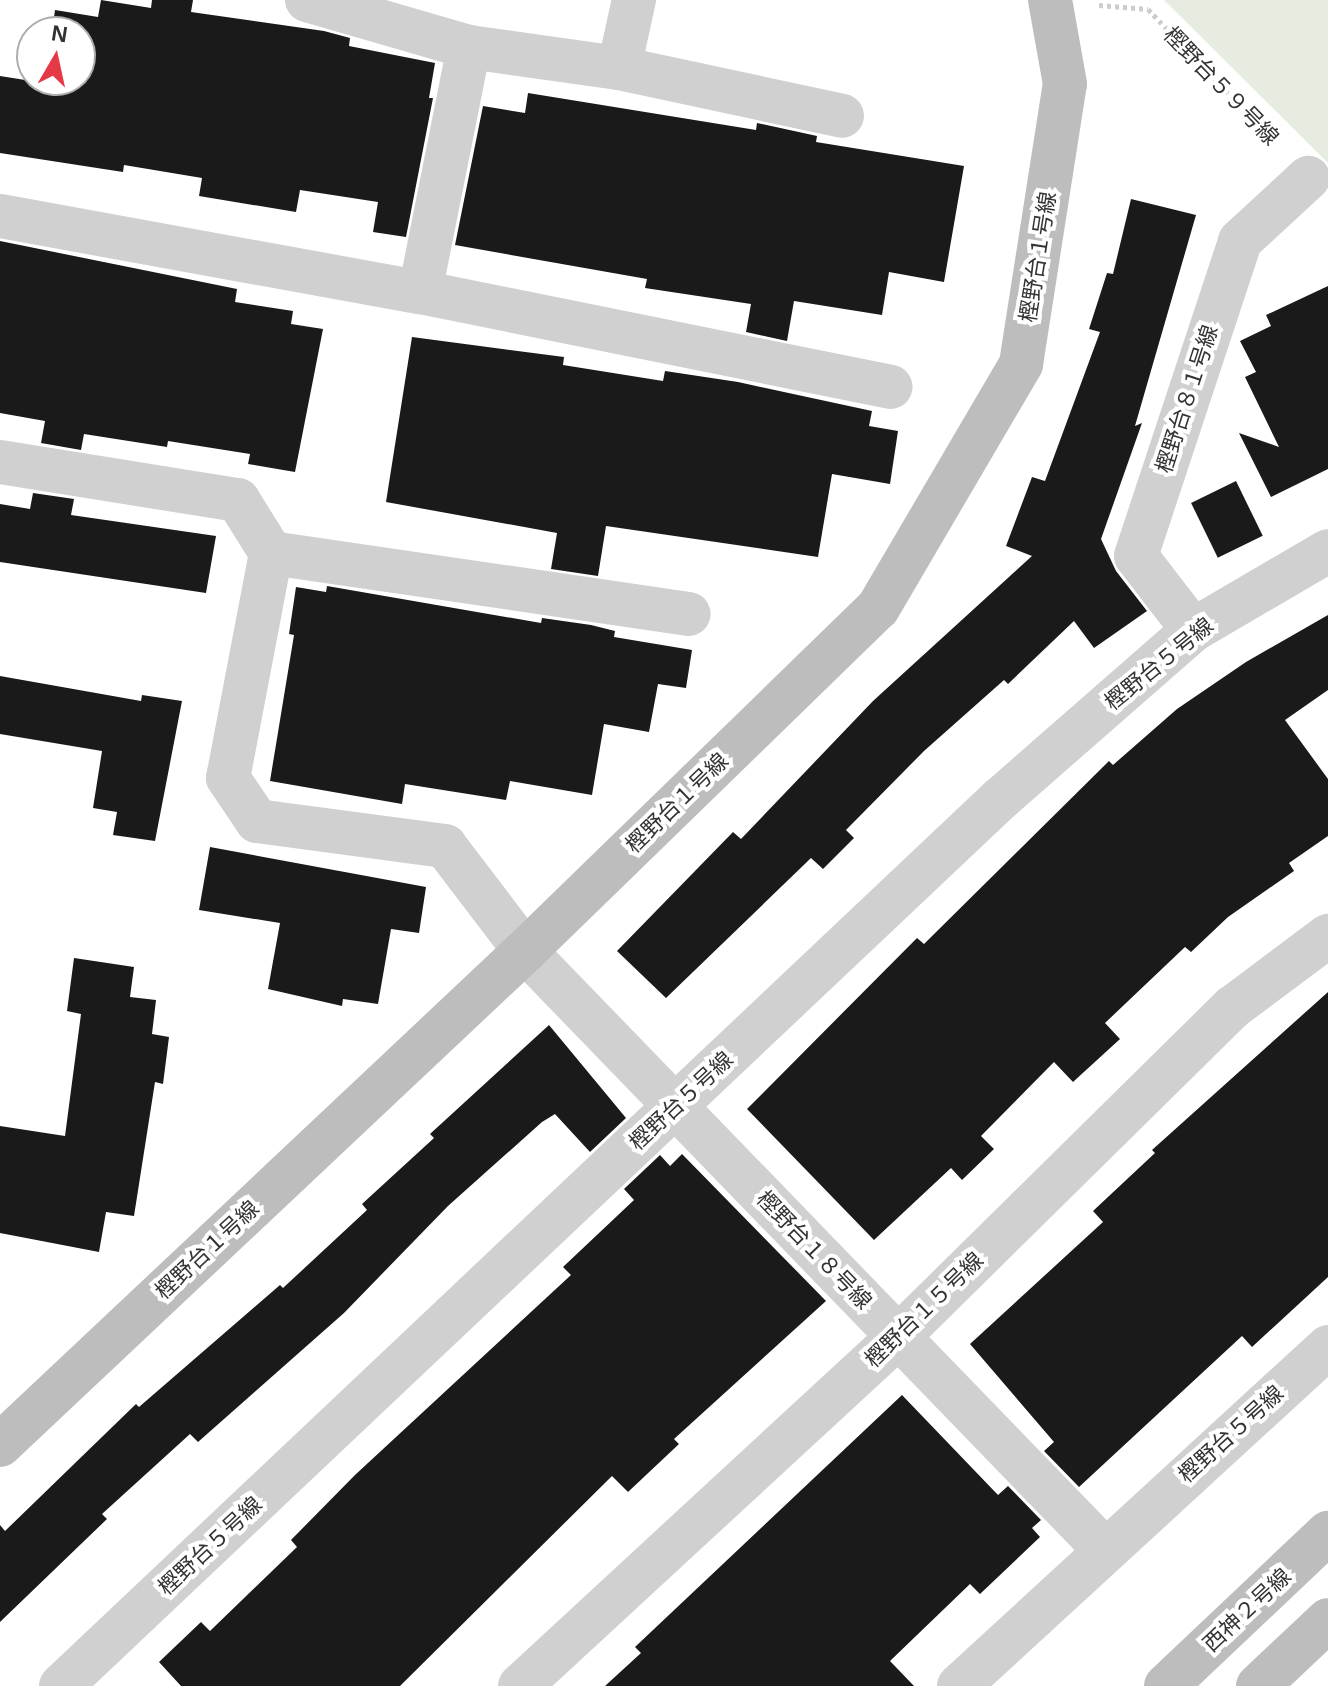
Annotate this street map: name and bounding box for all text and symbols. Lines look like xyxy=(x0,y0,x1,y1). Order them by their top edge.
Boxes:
north arrow xyxy=(16,16,96,96)
text: N xyxy=(50,20,69,47)
street label: 樫野台５９号線 xyxy=(1158,21,1284,151)
street label: 樫野台１号線 xyxy=(1015,190,1061,324)
street label: 樫野台８１号線 xyxy=(1151,322,1223,476)
street label: 樫野台５号線 xyxy=(1099,612,1219,716)
street label: 樫野台１号線 xyxy=(620,748,734,858)
street label: 樫野台５号線 xyxy=(624,1046,738,1156)
street label: 樫野台１８号線 xyxy=(751,1185,877,1315)
street label: 樫野台１号線 xyxy=(150,1195,264,1305)
street label: 樫野台１５号線 xyxy=(859,1247,989,1373)
street label: 樫野台５号線 xyxy=(1173,1380,1289,1488)
street label: 樫野台５号線 xyxy=(153,1491,267,1601)
street label: 西神２号線 xyxy=(1198,1563,1296,1657)

